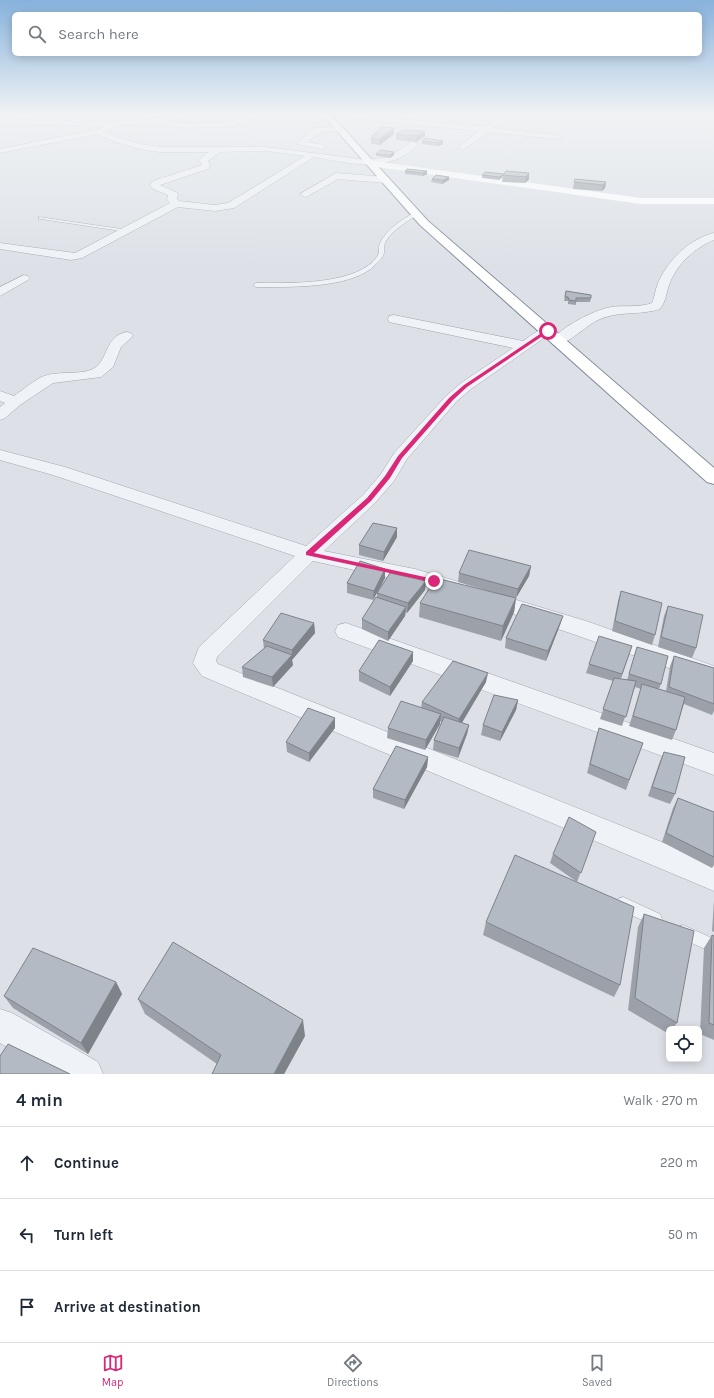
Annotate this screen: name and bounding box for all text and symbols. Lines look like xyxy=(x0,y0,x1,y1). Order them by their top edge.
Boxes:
search box xyxy=(12,12,702,56)
icon: search xyxy=(26,23,48,45)
text: Search here xyxy=(58,25,139,43)
route start xyxy=(539,322,557,340)
route end xyxy=(425,572,443,590)
map controls xyxy=(666,1026,702,1062)
button: locate xyxy=(666,1026,702,1062)
text: 4 min xyxy=(16,1090,63,1110)
text: Walk · 270 m xyxy=(624,1093,698,1108)
icon: ahead xyxy=(16,1152,38,1174)
text: Continue xyxy=(54,1154,119,1172)
text: 220 m xyxy=(660,1155,698,1170)
icon: left xyxy=(16,1224,38,1246)
text: Turn left xyxy=(54,1226,113,1244)
text: 50 m xyxy=(668,1227,698,1242)
icon: arrive xyxy=(16,1296,38,1318)
text: Arrive at destination xyxy=(54,1298,201,1316)
tab: Map xyxy=(102,1352,124,1389)
tab: Directions xyxy=(327,1352,379,1389)
tab: Saved xyxy=(582,1352,612,1389)

